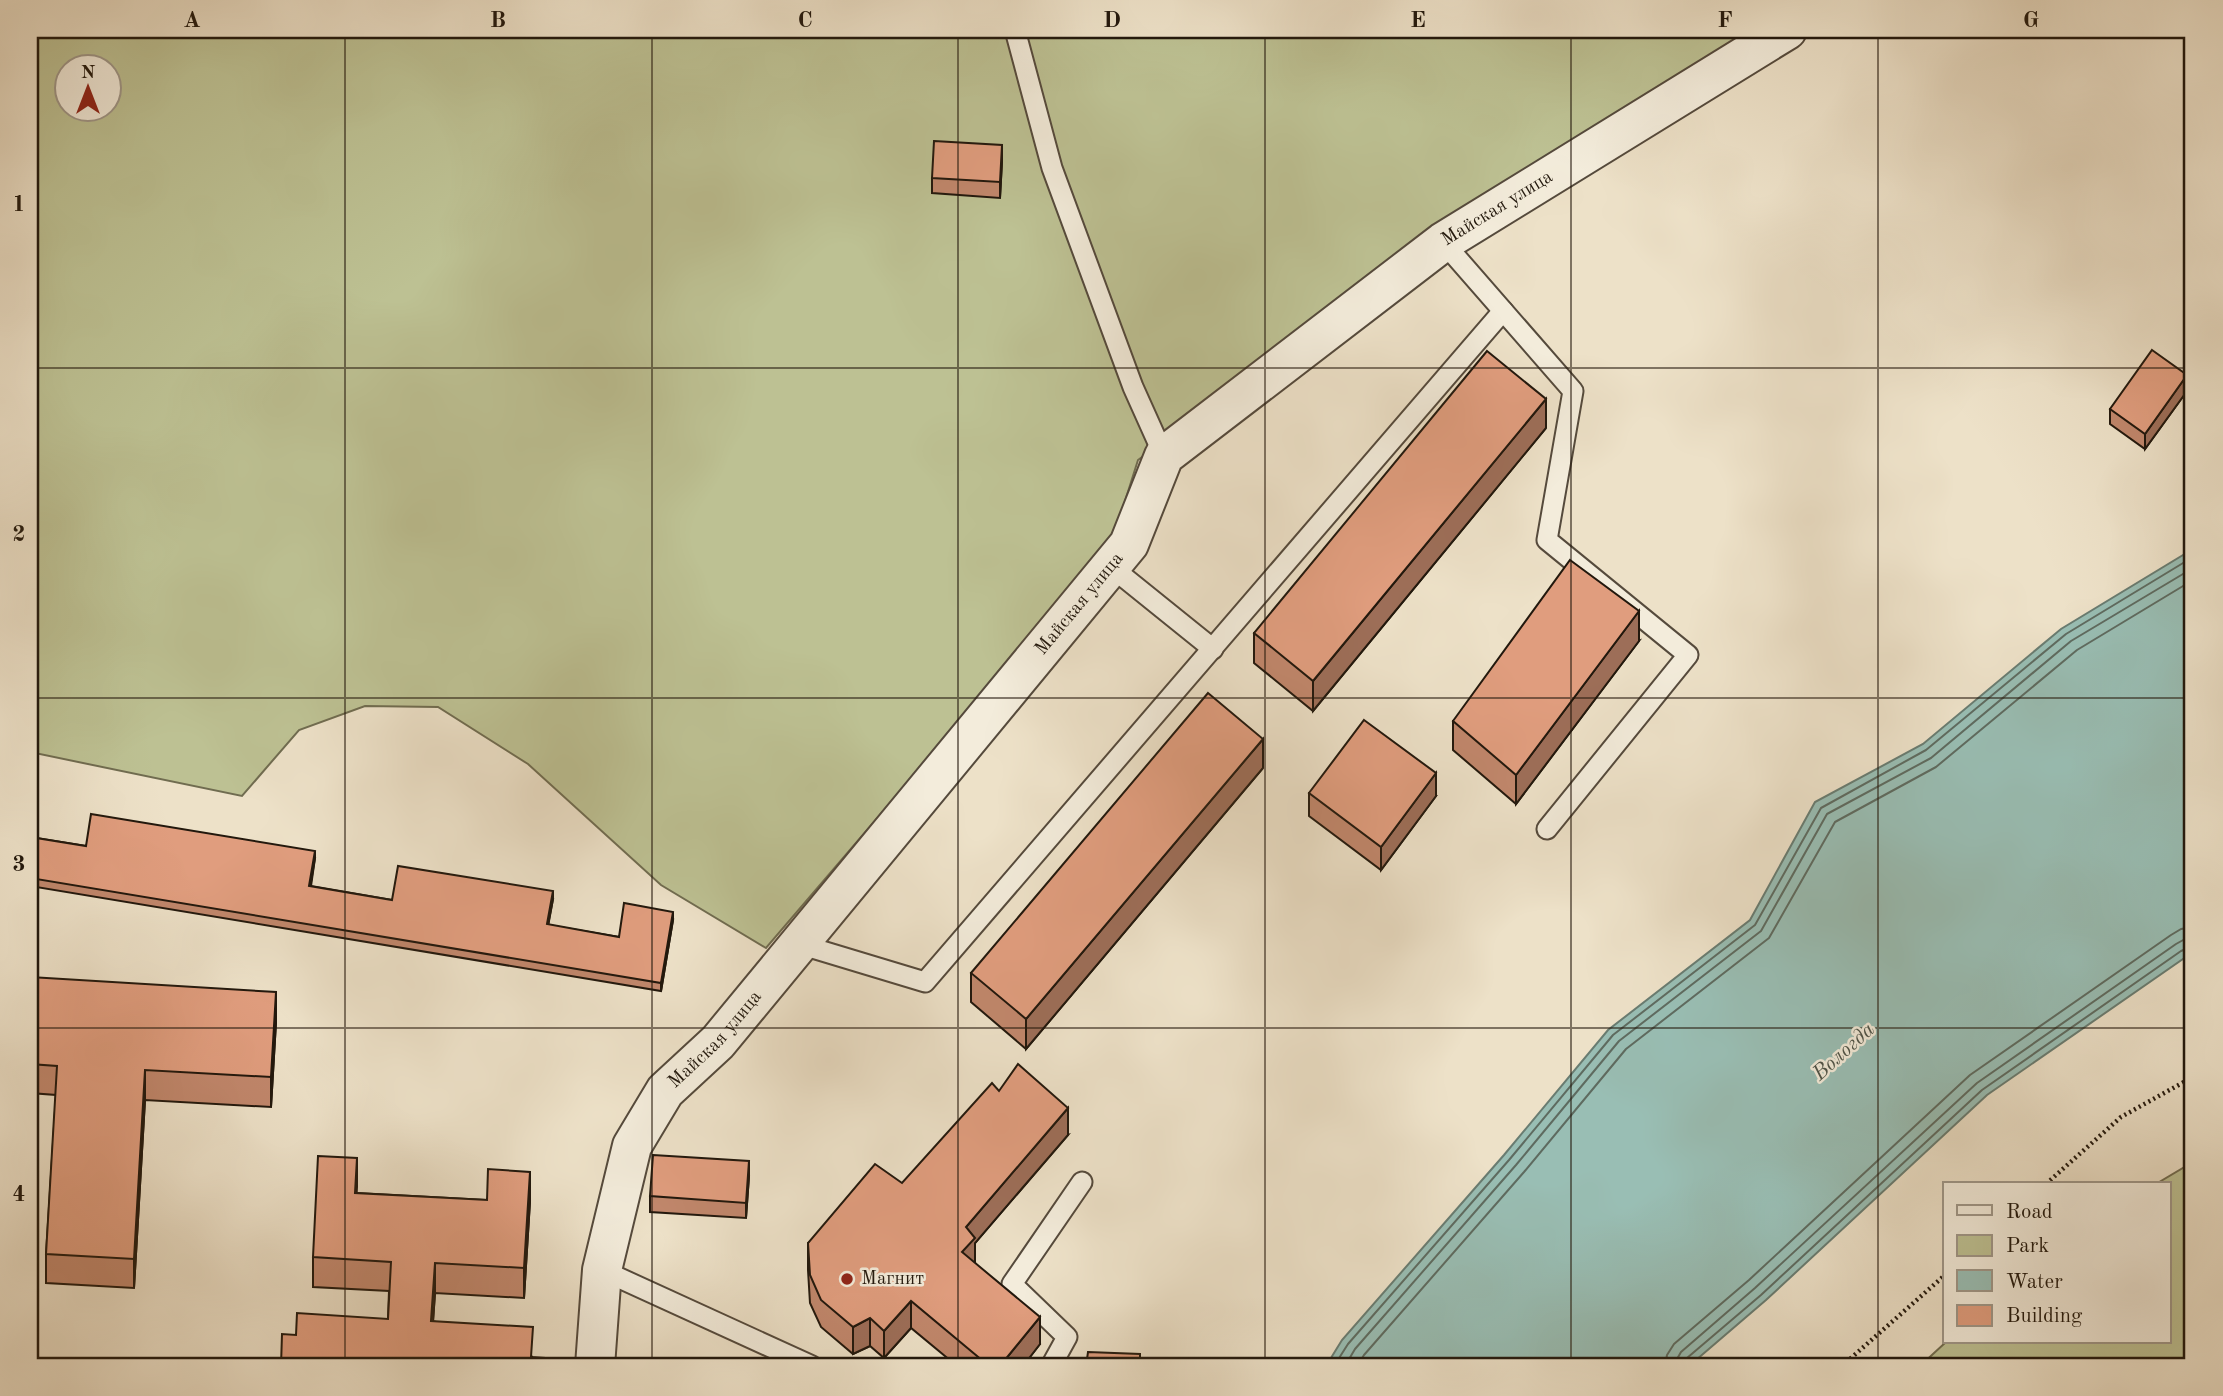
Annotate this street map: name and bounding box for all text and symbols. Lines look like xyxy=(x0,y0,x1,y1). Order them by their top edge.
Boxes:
text: A xyxy=(183,9,201,32)
text: B xyxy=(490,9,506,32)
text: C xyxy=(797,9,813,32)
text: D xyxy=(1103,9,1121,32)
text: E xyxy=(1410,9,1426,32)
text: F xyxy=(1717,9,1733,32)
text: G xyxy=(2023,9,2039,32)
north arrow xyxy=(52,52,122,122)
text: N xyxy=(81,64,96,83)
street label: Майская улица xyxy=(1438,167,1557,250)
text: 1 xyxy=(12,193,26,216)
text: 2 xyxy=(12,523,26,546)
street label: Майская улица xyxy=(1032,549,1127,659)
text: 3 xyxy=(12,853,26,876)
street label: Майская улица xyxy=(665,987,766,1092)
water label: Вологда xyxy=(1808,1019,1879,1086)
legend xyxy=(1943,1182,2170,1344)
text: 4 xyxy=(12,1183,26,1206)
text: Road xyxy=(2006,1202,2053,1223)
text: Park xyxy=(2006,1236,2049,1257)
place label: Магнит xyxy=(861,1270,924,1289)
marker: Магнит xyxy=(839,1271,855,1287)
text: Water xyxy=(2006,1272,2063,1293)
text: Building xyxy=(2006,1306,2083,1327)

